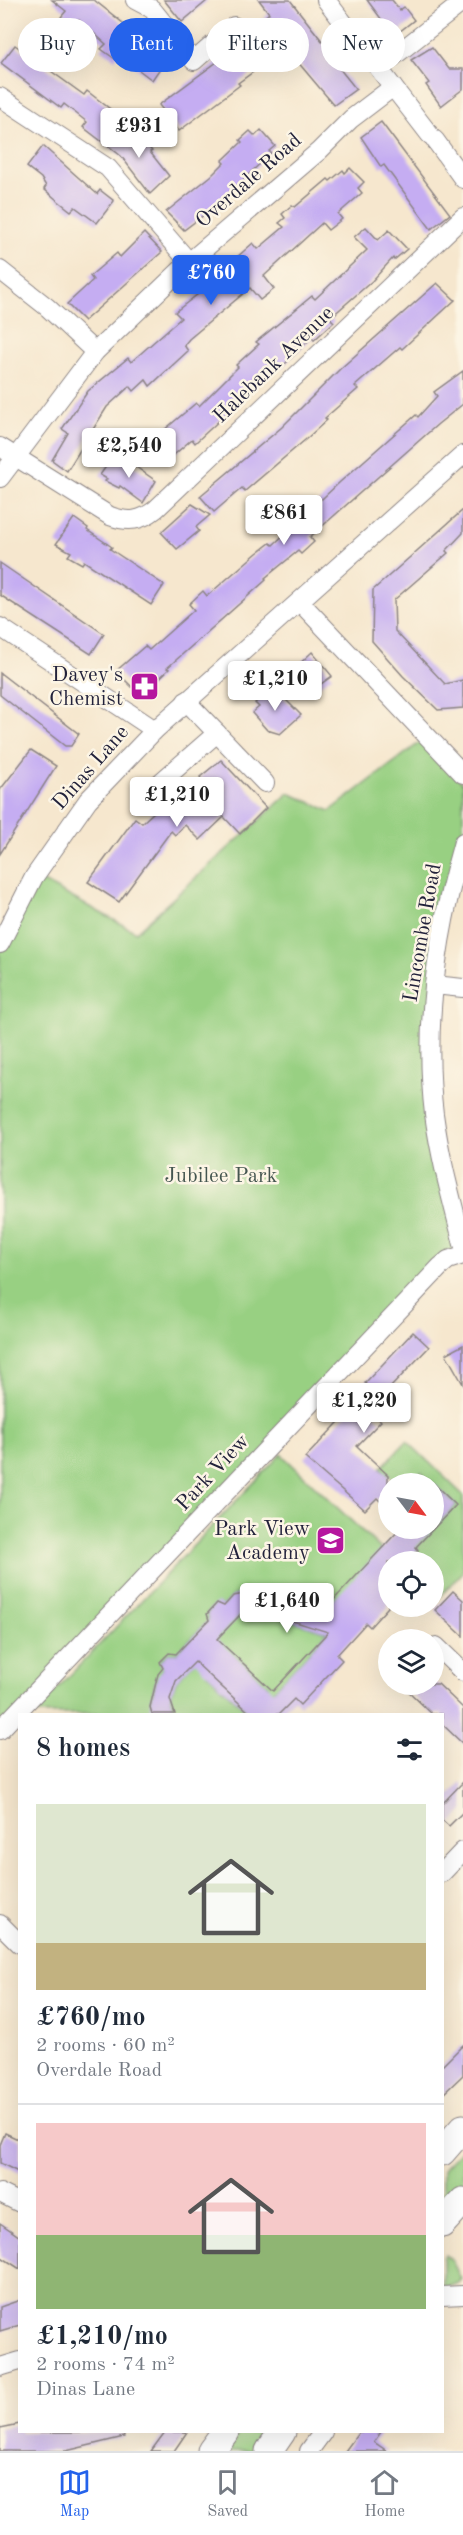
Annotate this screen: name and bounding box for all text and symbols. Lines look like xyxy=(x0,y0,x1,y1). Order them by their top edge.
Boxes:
chip: Buy xyxy=(18,18,97,72)
chip: Rent xyxy=(109,18,194,72)
chip: Filters xyxy=(206,18,309,72)
chip: New xyxy=(321,18,405,72)
pin: £931 xyxy=(103,108,175,159)
text: £931 xyxy=(114,117,164,137)
street label: Overdale Road xyxy=(192,130,306,232)
pin: £760 xyxy=(175,255,247,306)
text: £760 xyxy=(186,264,236,284)
street label: Halebank Avenue xyxy=(210,302,338,428)
pin: £2,540 xyxy=(80,428,178,479)
text: £2,540 xyxy=(96,437,162,457)
pin: £861 xyxy=(248,495,320,546)
text: £861 xyxy=(259,504,309,524)
pin: £1,210 xyxy=(226,661,324,712)
place label: Davey's Chemist xyxy=(49,665,123,710)
text: £1,210 xyxy=(242,670,308,690)
pharmacy icon: Davey's Chemist xyxy=(128,671,160,703)
street label: Dinas Lane xyxy=(49,722,133,814)
pin: £1,210 xyxy=(128,777,226,828)
text: £1,210 xyxy=(144,786,210,806)
street label: Lincombe Road xyxy=(400,862,446,1004)
park label: Jubilee Park xyxy=(164,1166,278,1187)
pin: £1,220 xyxy=(315,1383,413,1434)
text: £1,220 xyxy=(331,1392,397,1412)
street label: Park View xyxy=(173,1431,253,1515)
north arrow xyxy=(378,1473,444,1539)
map controls xyxy=(378,1473,444,1695)
place label: Park View Academy xyxy=(214,1519,310,1564)
school or university icon: Park View Academy xyxy=(315,1525,347,1557)
button: locate xyxy=(378,1551,444,1617)
pin: £1,640 xyxy=(238,1583,336,1634)
text: £1,640 xyxy=(254,1592,320,1612)
button: layers xyxy=(378,1629,444,1695)
icon: filters xyxy=(393,1733,426,1766)
text: 8 homes xyxy=(36,1736,130,1762)
icon: home xyxy=(177,1843,285,1951)
text: £760/mo xyxy=(36,2005,146,2031)
text: 2 rooms · 60 m² xyxy=(36,2036,175,2056)
text: Overdale Road xyxy=(36,2061,162,2081)
icon: home xyxy=(177,2162,285,2270)
text: £1,210/mo xyxy=(36,2324,168,2350)
text: 2 rooms · 74 m² xyxy=(36,2355,175,2375)
text: Dinas Lane xyxy=(36,2380,135,2400)
tab: Map xyxy=(58,2466,91,2522)
tab: Saved xyxy=(207,2466,248,2522)
tab: Home xyxy=(364,2466,405,2522)

